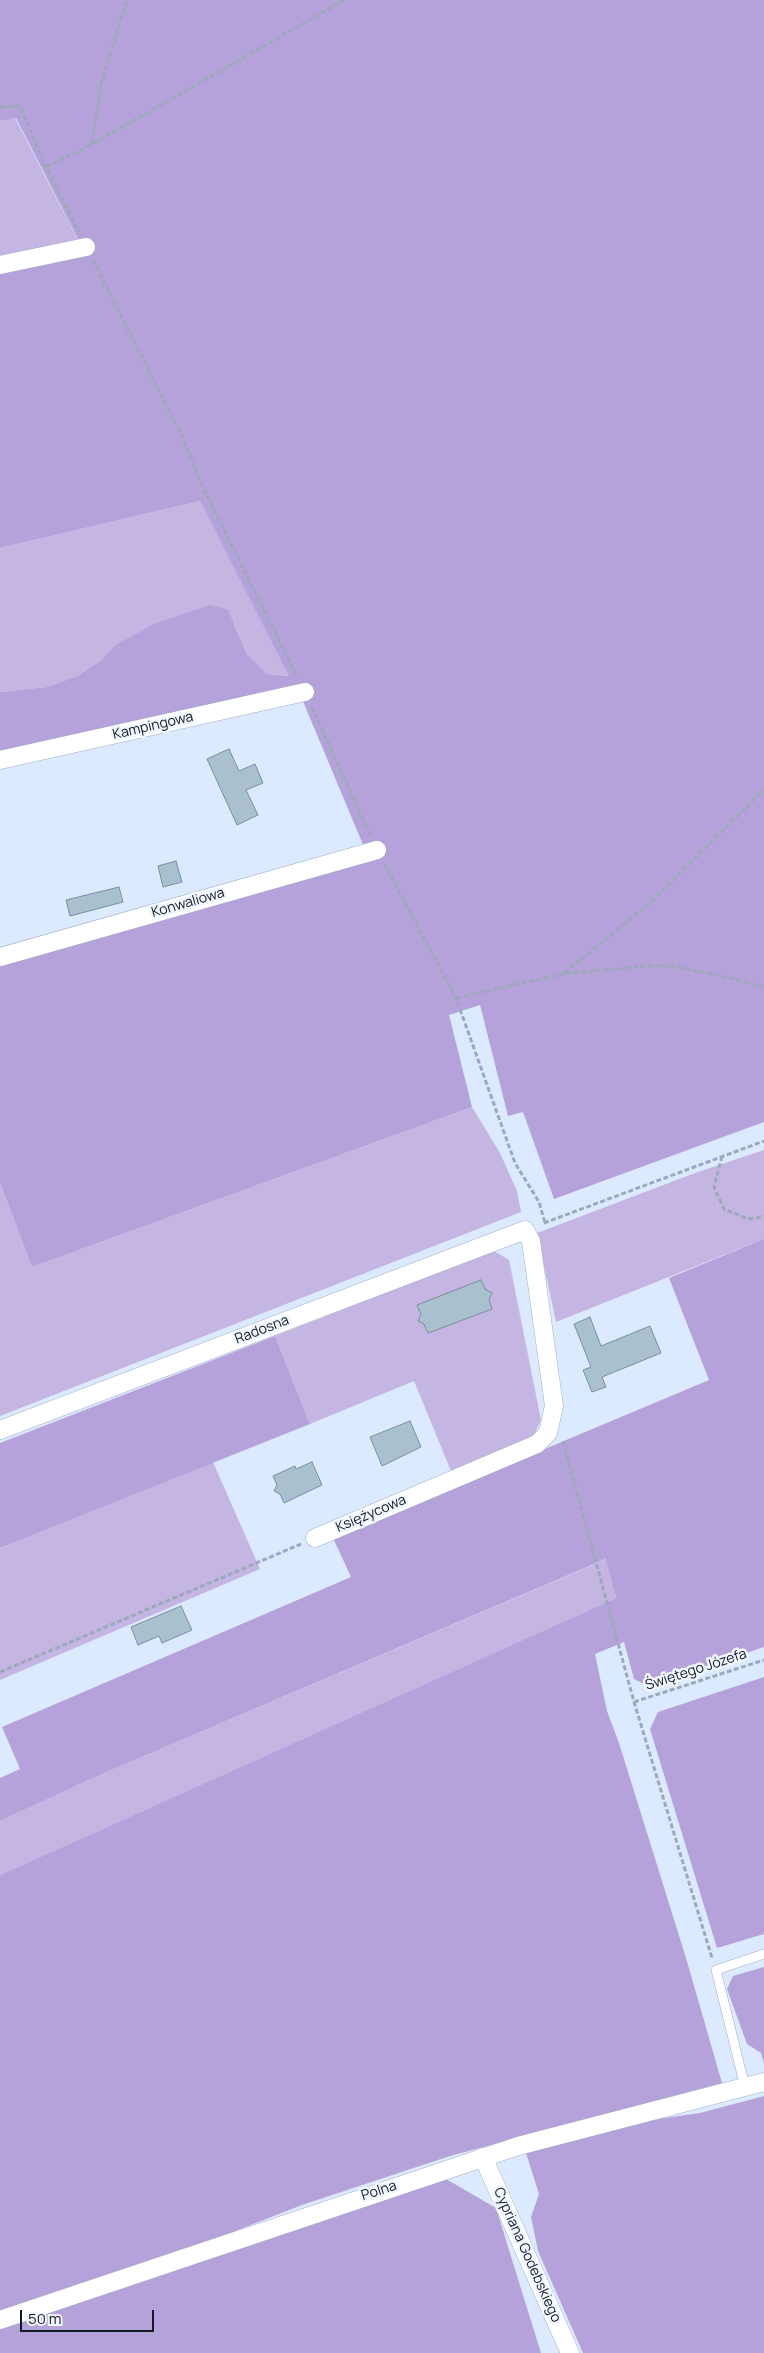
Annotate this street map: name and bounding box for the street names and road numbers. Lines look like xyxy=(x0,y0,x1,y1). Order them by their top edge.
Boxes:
street label: Kampingowa xyxy=(111,709,195,743)
street label: Konwaliowa xyxy=(150,885,226,921)
street label: Radosna xyxy=(233,1312,291,1348)
street label: Księżycowa xyxy=(333,1492,409,1536)
street label: Świętego Józefa xyxy=(643,1646,749,1694)
street label: Polna xyxy=(359,2177,399,2205)
street label: Cypriana Godebskiego xyxy=(490,2185,564,2325)

